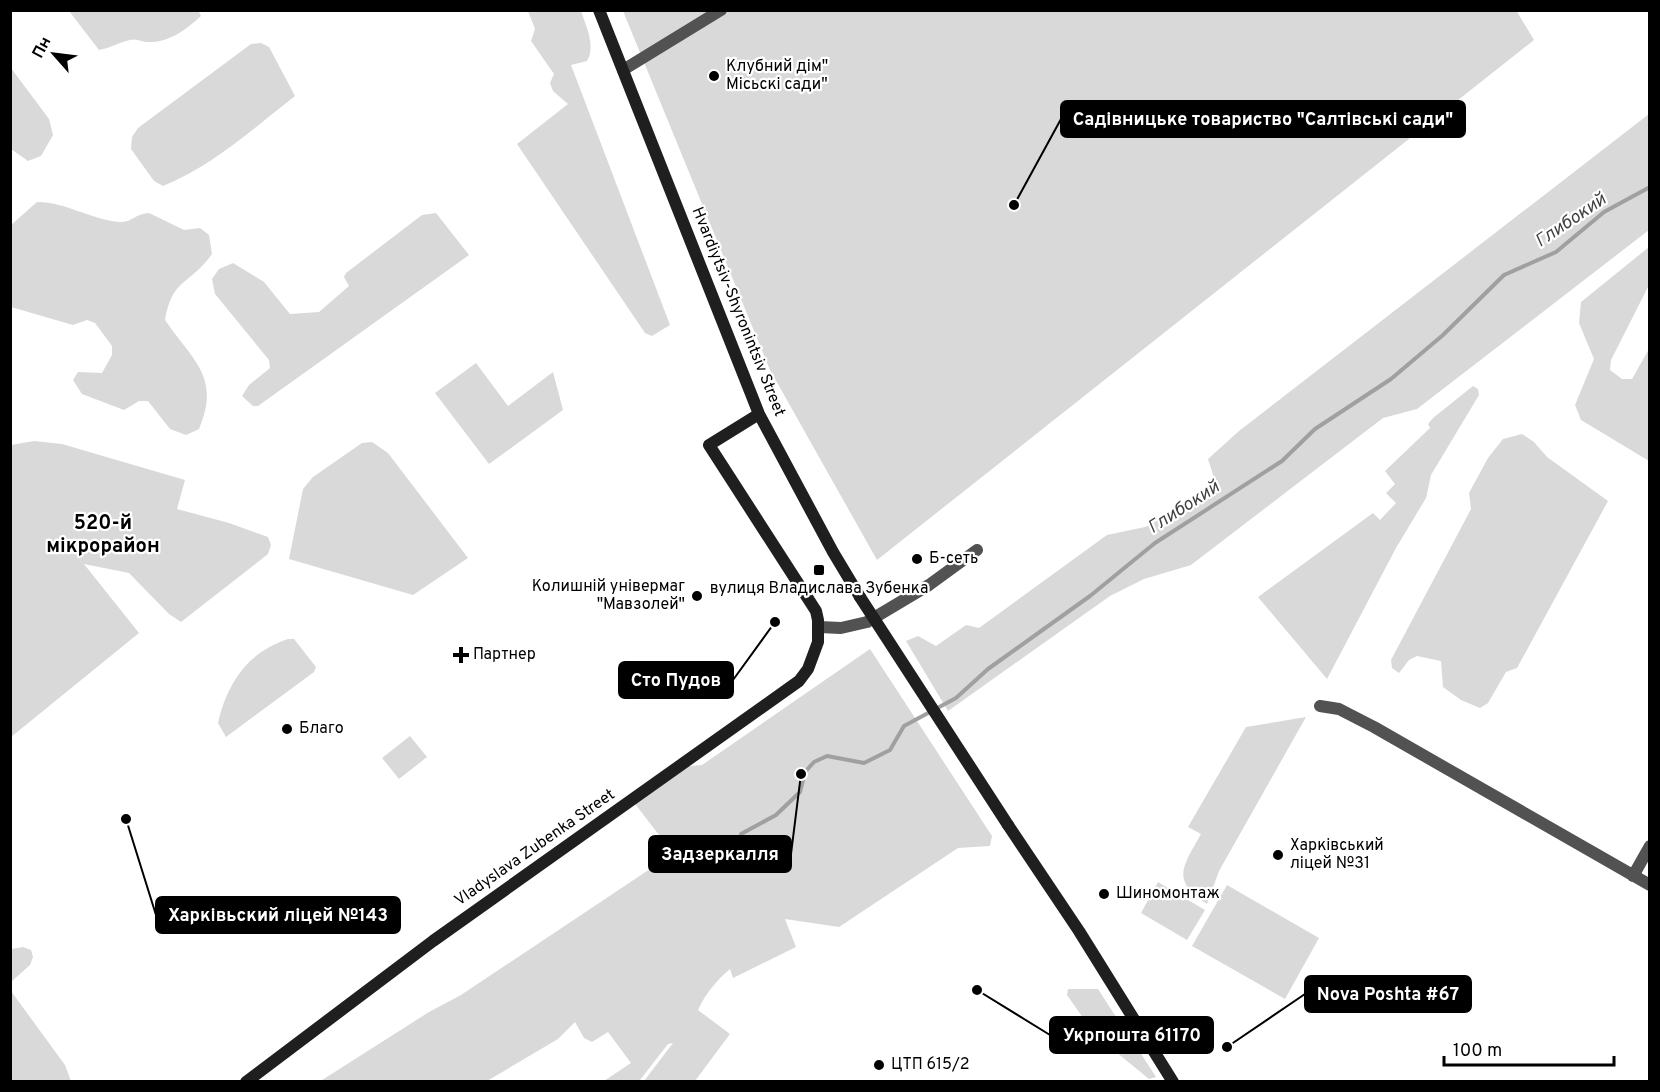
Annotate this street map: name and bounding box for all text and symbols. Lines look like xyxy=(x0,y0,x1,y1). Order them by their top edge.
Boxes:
north arrow xyxy=(24,24,84,84)
text: Пн xyxy=(29,34,56,62)
place label: Клубний дім" Місьскі сади" xyxy=(726,57,828,95)
marker: Клубний дім" Місьскі сади" xyxy=(707,69,721,83)
callout: Садівницьке товариство "Салтівські сади" xyxy=(1061,101,1465,137)
text: Садівницьке товариство "Салтівські сади" xyxy=(1073,109,1453,132)
water label: Глибокий xyxy=(1531,188,1612,253)
street label: Hvardiytsiv-Shyronintsiv Street xyxy=(687,204,789,420)
water label: Глибокий xyxy=(1144,476,1225,540)
district label: 520-й мікрорайон xyxy=(46,511,160,560)
place label: Б-сеть xyxy=(929,549,978,569)
marker: Б-сеть xyxy=(910,552,924,566)
marker: вулиця Владислава Зубенка xyxy=(812,563,826,577)
place label: Колишній універмаг "Мавзолей" xyxy=(532,577,685,615)
place label: вулиця Владислава Зубенка xyxy=(710,579,928,599)
marker: Колишній універмаг "Мавзолей" xyxy=(690,589,704,603)
place label: Партнер xyxy=(473,645,536,665)
marker: Партнер xyxy=(454,648,468,662)
callout: Сто Пудов xyxy=(619,662,733,698)
text: Сто Пудов xyxy=(631,670,721,693)
place label: Благо xyxy=(299,719,344,739)
marker: Благо xyxy=(280,722,294,736)
street label: Vladyslava Zubenka Street xyxy=(451,785,619,911)
callout: Задзеркалля xyxy=(649,836,791,872)
place label: Харківський ліцей №31 xyxy=(1290,836,1384,874)
text: Задзеркалля xyxy=(661,844,779,867)
marker: Харківський ліцей №31 xyxy=(1271,848,1285,862)
place label: Шиномонтаж xyxy=(1116,884,1220,904)
marker: Шиномонтаж xyxy=(1097,887,1111,901)
callout: Харківьский ліцей №143 xyxy=(156,897,400,933)
text: Харківьский ліцей №143 xyxy=(168,905,388,928)
callout: Nova Poshta #67 xyxy=(1305,976,1471,1012)
text: Nova Poshta #67 xyxy=(1317,984,1459,1007)
callout: Укрпошта 61170 xyxy=(1050,1017,1213,1053)
text: Укрпошта 61170 xyxy=(1063,1025,1201,1048)
scale bar xyxy=(1444,1029,1614,1067)
text: 100 m xyxy=(1453,1040,1502,1063)
place label: ЦТП 615/2 xyxy=(891,1055,970,1075)
marker: ЦТП 615/2 xyxy=(872,1058,886,1072)

